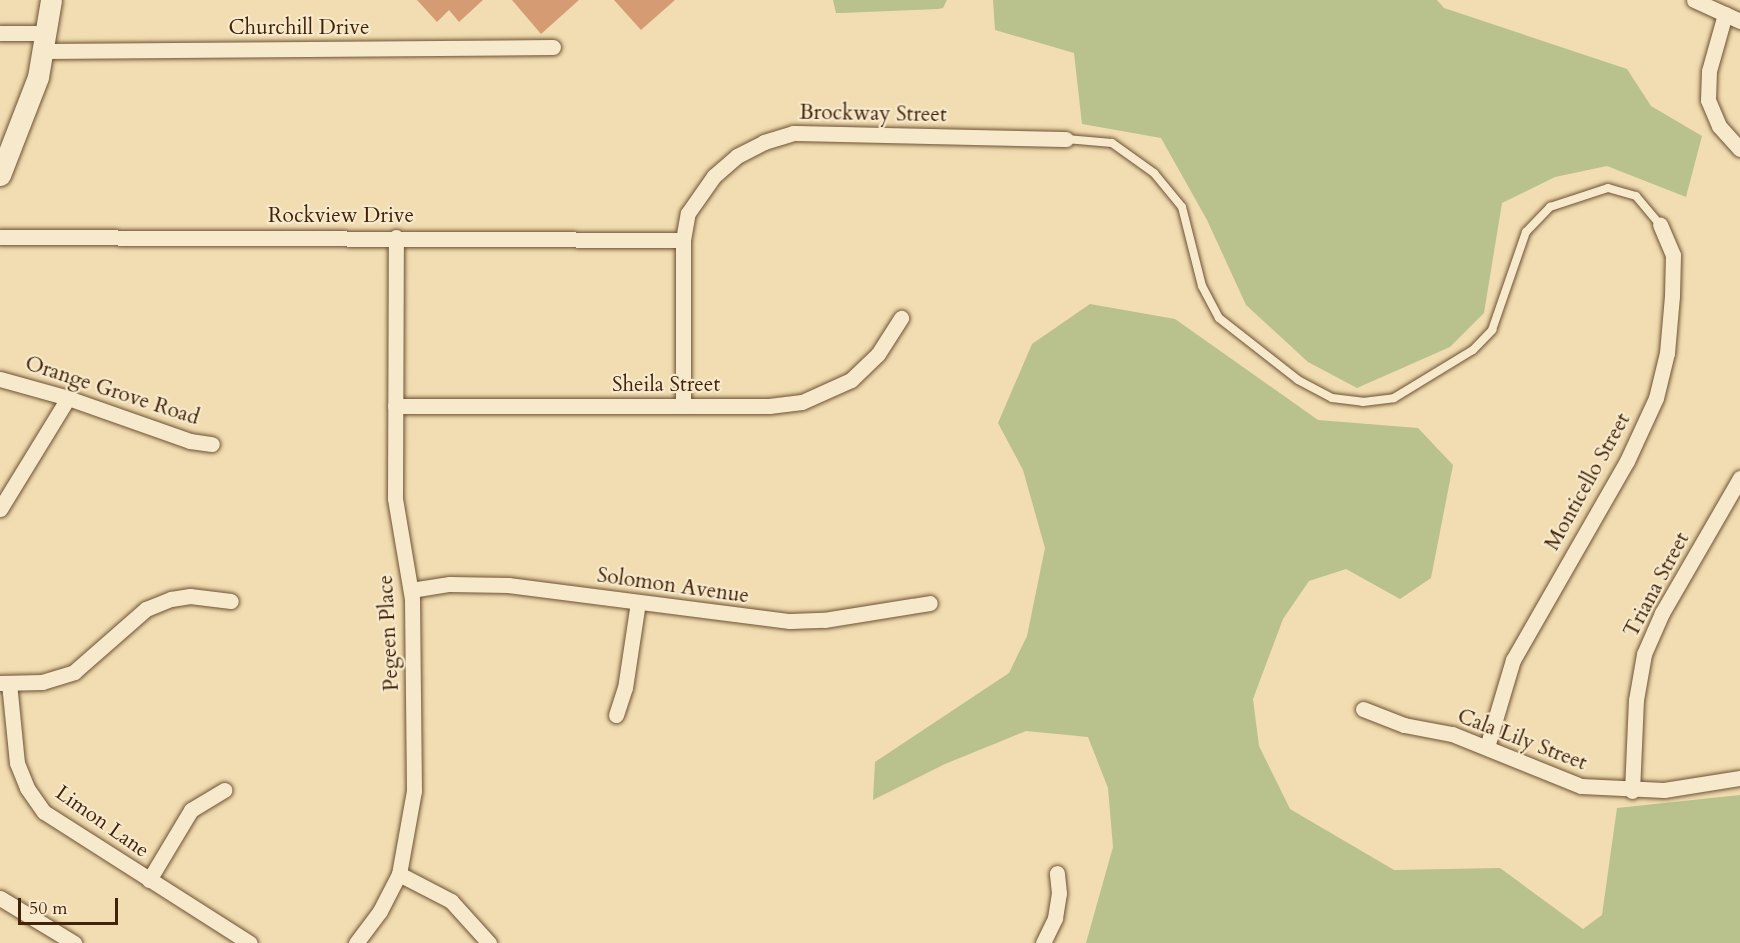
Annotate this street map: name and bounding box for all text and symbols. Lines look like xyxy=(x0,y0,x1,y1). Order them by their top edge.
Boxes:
street label: Churchill Drive xyxy=(229,15,369,41)
street label: Brockway Street xyxy=(799,100,947,128)
street label: Rockview Drive xyxy=(268,203,414,229)
street label: Orange Grove Road xyxy=(22,351,202,431)
street label: Sheila Street xyxy=(612,372,720,398)
street label: Monticello Street xyxy=(1540,409,1636,555)
street label: Triana Street xyxy=(1619,528,1695,642)
street label: Solomon Avenue xyxy=(595,563,751,609)
street label: Pegeen Place xyxy=(373,574,405,692)
street label: Cala Lily Street xyxy=(1454,704,1590,776)
street label: Limon Lane xyxy=(50,781,154,863)
scale bar xyxy=(21,886,122,924)
text: 50 m xyxy=(29,896,68,921)

